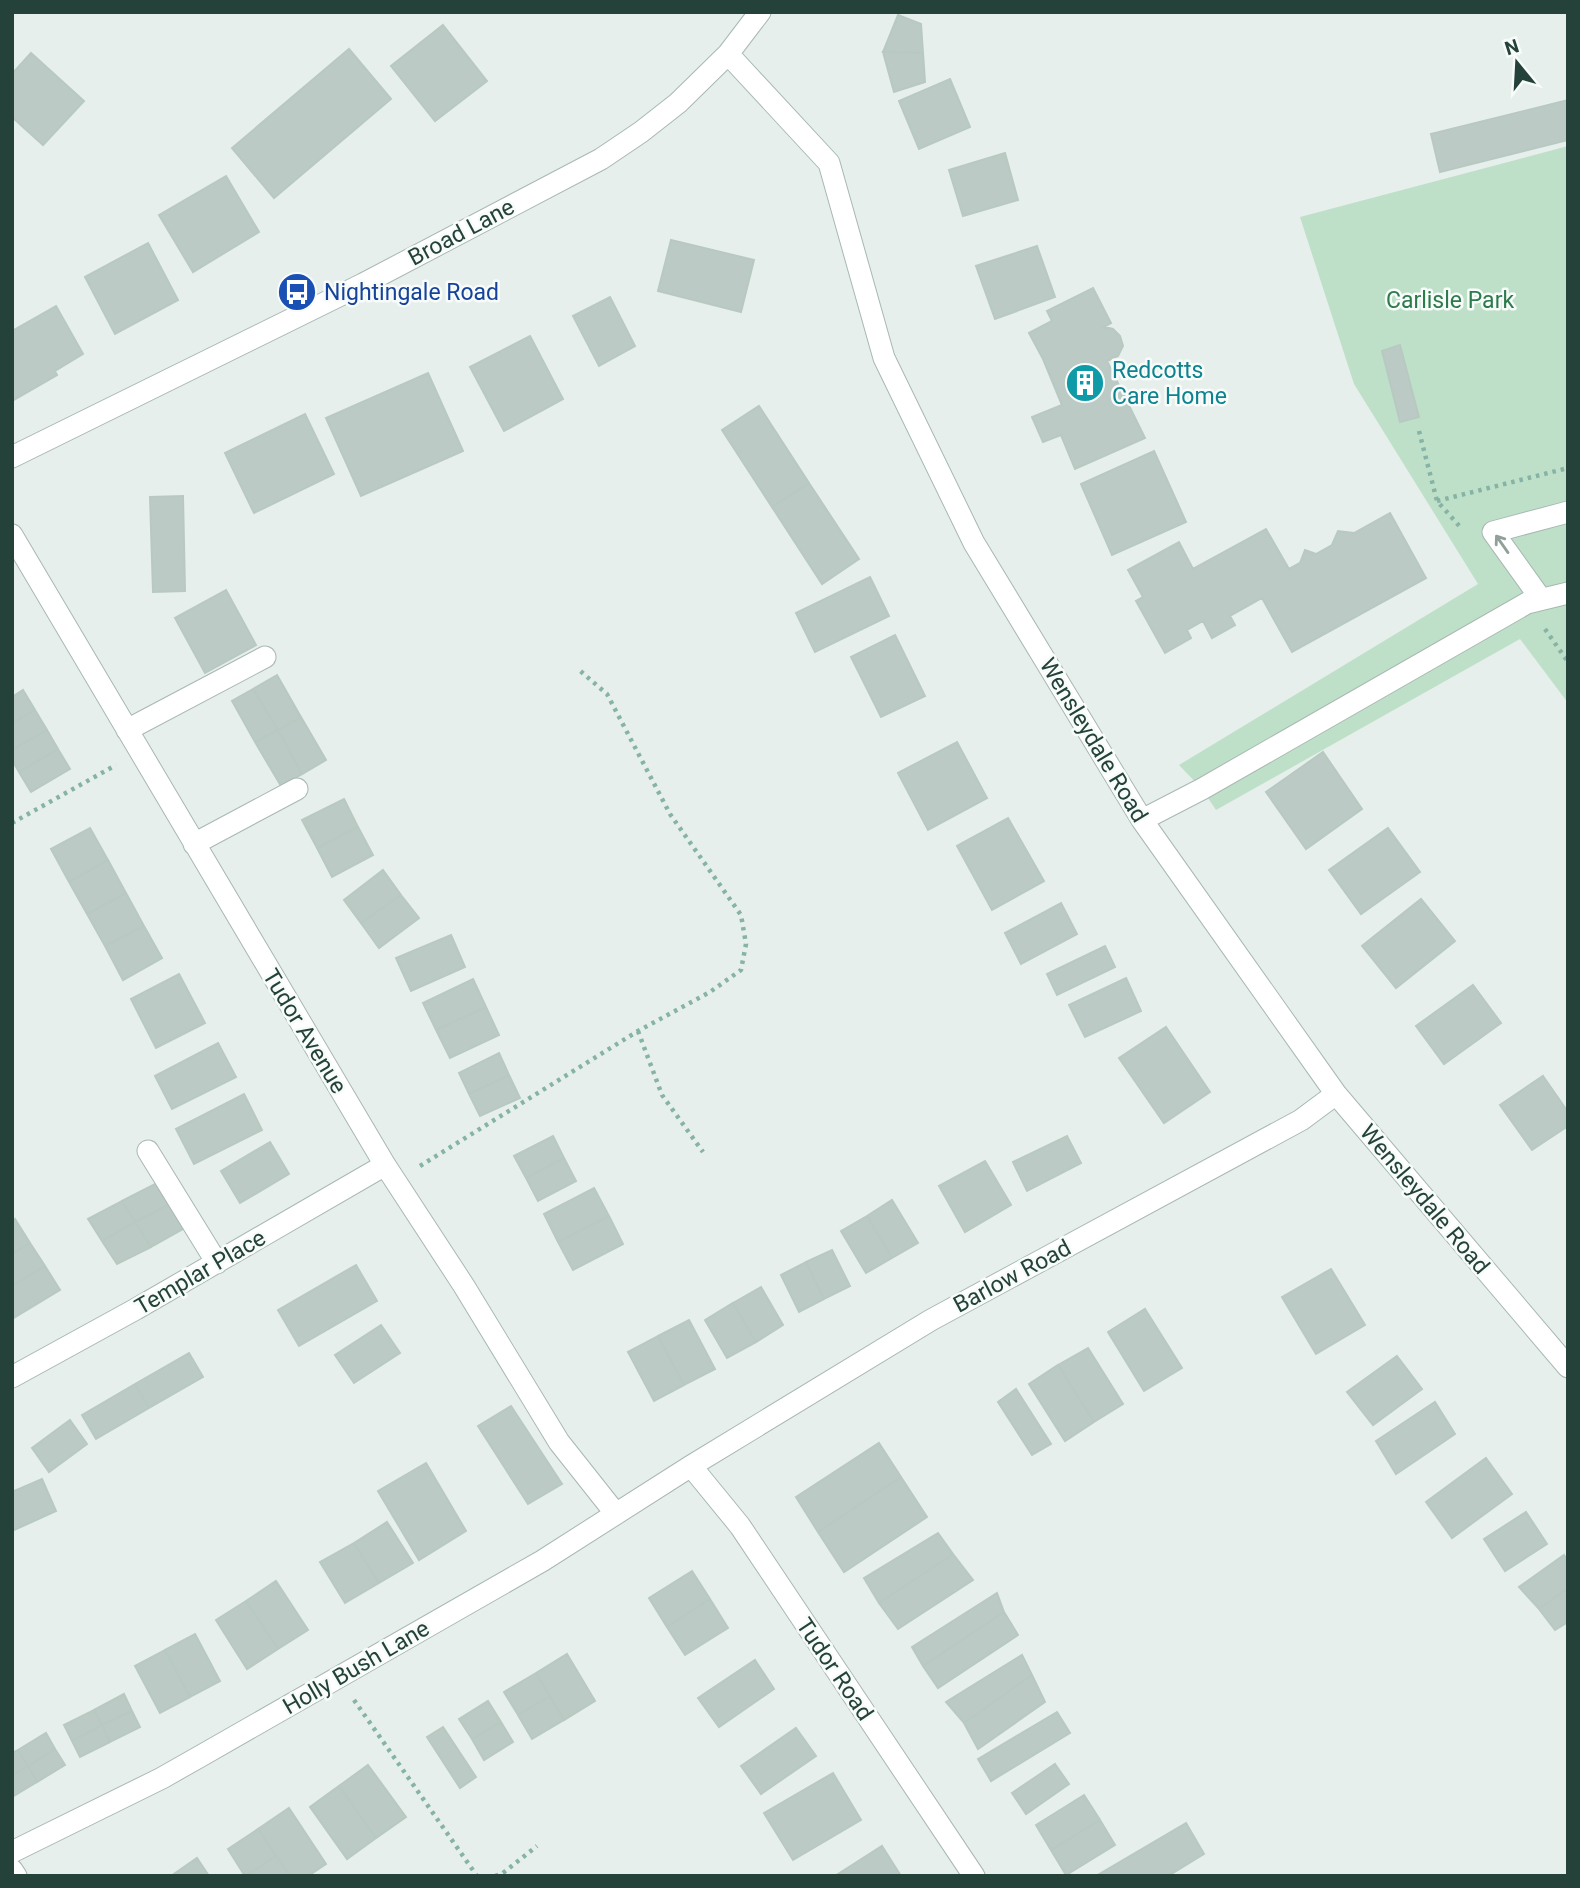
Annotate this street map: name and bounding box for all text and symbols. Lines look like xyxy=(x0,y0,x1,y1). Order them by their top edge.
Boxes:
north arrow xyxy=(1482,28,1552,98)
text: N xyxy=(1502,34,1522,60)
street label: Broad Lane xyxy=(404,193,519,272)
bus stop icon: Nightingale Road xyxy=(276,271,318,313)
place label: Nightingale Road xyxy=(324,279,499,306)
park label: Carlisle Park xyxy=(1386,287,1514,314)
place label: Redcotts Care Home xyxy=(1112,357,1227,410)
building icon: Redcotts Care Home xyxy=(1064,362,1106,404)
one-way arrow xyxy=(1494,535,1509,554)
street label: Wensleydale Road xyxy=(1034,653,1153,827)
street label: Tudor Avenue xyxy=(257,964,352,1098)
street label: Wensleydale Road xyxy=(1354,1119,1495,1280)
street label: Templar Place xyxy=(130,1224,270,1321)
street label: Barlow Road xyxy=(949,1234,1076,1319)
street label: Tudor Road xyxy=(790,1613,879,1726)
street label: Holly Bush Lane xyxy=(278,1615,434,1720)

